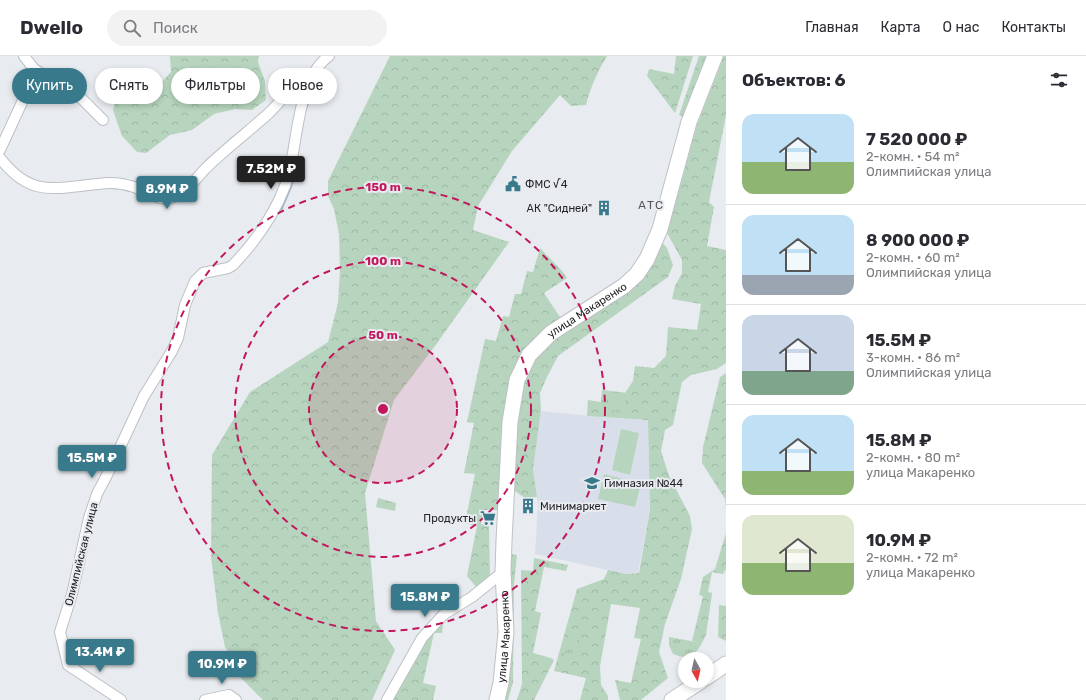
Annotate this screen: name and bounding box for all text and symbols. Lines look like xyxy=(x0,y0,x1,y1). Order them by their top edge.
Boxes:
search box xyxy=(107,10,387,46)
text: Dwello xyxy=(20,16,83,39)
icon: search xyxy=(121,17,143,39)
text: Поиск xyxy=(153,19,198,37)
text: Главная xyxy=(805,19,859,36)
text: Карта xyxy=(881,19,921,36)
text: О нас xyxy=(943,19,979,36)
text: Контакты xyxy=(1001,19,1066,36)
chip: Купить xyxy=(12,68,87,104)
chip: Снять xyxy=(95,68,163,104)
chip: Фильтры xyxy=(171,68,260,104)
chip: Новое xyxy=(268,68,337,104)
icon: filters xyxy=(1048,69,1070,91)
text: Объектов: 6 xyxy=(742,70,846,90)
text: 7 520 000 ₽ xyxy=(866,129,967,149)
icon: home xyxy=(774,130,822,178)
text: 2-комн. · 54 m² xyxy=(866,149,959,164)
pin: 7.52M ₽ xyxy=(234,156,308,190)
text: 7.52M ₽ xyxy=(246,161,296,176)
text: Олимпийская улица xyxy=(866,164,991,179)
public building icon: ФМС √4 xyxy=(504,175,522,193)
pin: 8.9M ₽ xyxy=(134,176,200,210)
place label: ФМС √4 xyxy=(525,178,568,191)
text: 150 m xyxy=(365,180,401,194)
text: 8.9M ₽ xyxy=(145,181,189,196)
district label: АТС xyxy=(638,198,664,212)
building icon: АК "Сидней" xyxy=(595,199,613,217)
place label: АК "Сидней" xyxy=(527,202,592,215)
text: 8 900 000 ₽ xyxy=(866,230,969,250)
icon: home xyxy=(774,231,822,279)
text: 2-комн. · 60 m² xyxy=(866,250,960,265)
text: 100 m xyxy=(365,254,401,268)
text: Олимпийская улица xyxy=(866,265,991,280)
street label: улица Макаренко xyxy=(544,280,630,341)
text: 50 m xyxy=(368,328,398,342)
text: 15.5M ₽ xyxy=(866,330,931,350)
icon: home xyxy=(774,331,822,379)
text: 3-комн. · 86 m² xyxy=(866,350,960,365)
text: Олимпийская улица xyxy=(866,365,991,380)
centre of rings xyxy=(376,402,390,416)
text: 15.8M ₽ xyxy=(866,430,932,450)
icon: home xyxy=(774,431,822,479)
pin: 15.5M ₽ xyxy=(55,445,129,479)
text: 15.5M ₽ xyxy=(67,450,117,465)
text: 2-комн. · 80 m² xyxy=(866,450,960,465)
text: улица Макаренко xyxy=(866,465,975,480)
school or university icon: Гимназия №44 xyxy=(583,474,601,492)
place label: Гимназия №44 xyxy=(604,477,683,490)
building icon: Минимаркет xyxy=(519,497,537,515)
place label: Минимаркет xyxy=(540,500,607,513)
street label: Олимпийская улица xyxy=(62,501,101,607)
supermarket icon: Продукты xyxy=(479,509,497,527)
place label: Продукты xyxy=(423,512,476,525)
text: 10.9M ₽ xyxy=(866,530,931,550)
icon: home xyxy=(774,531,822,579)
text: 2-комн. · 72 m² xyxy=(866,550,958,565)
text: улица Макаренко xyxy=(866,565,975,580)
pin: 15.8M ₽ xyxy=(388,584,462,618)
text: 15.8M ₽ xyxy=(400,589,450,604)
street label: улица Макаренко xyxy=(495,590,513,683)
pin: 13.4M ₽ xyxy=(63,639,137,673)
text: 13.4M ₽ xyxy=(75,644,125,659)
pin: 10.9M ₽ xyxy=(185,651,259,685)
north arrow xyxy=(678,652,714,688)
map controls xyxy=(678,652,714,688)
text: 10.9M ₽ xyxy=(197,656,247,671)

